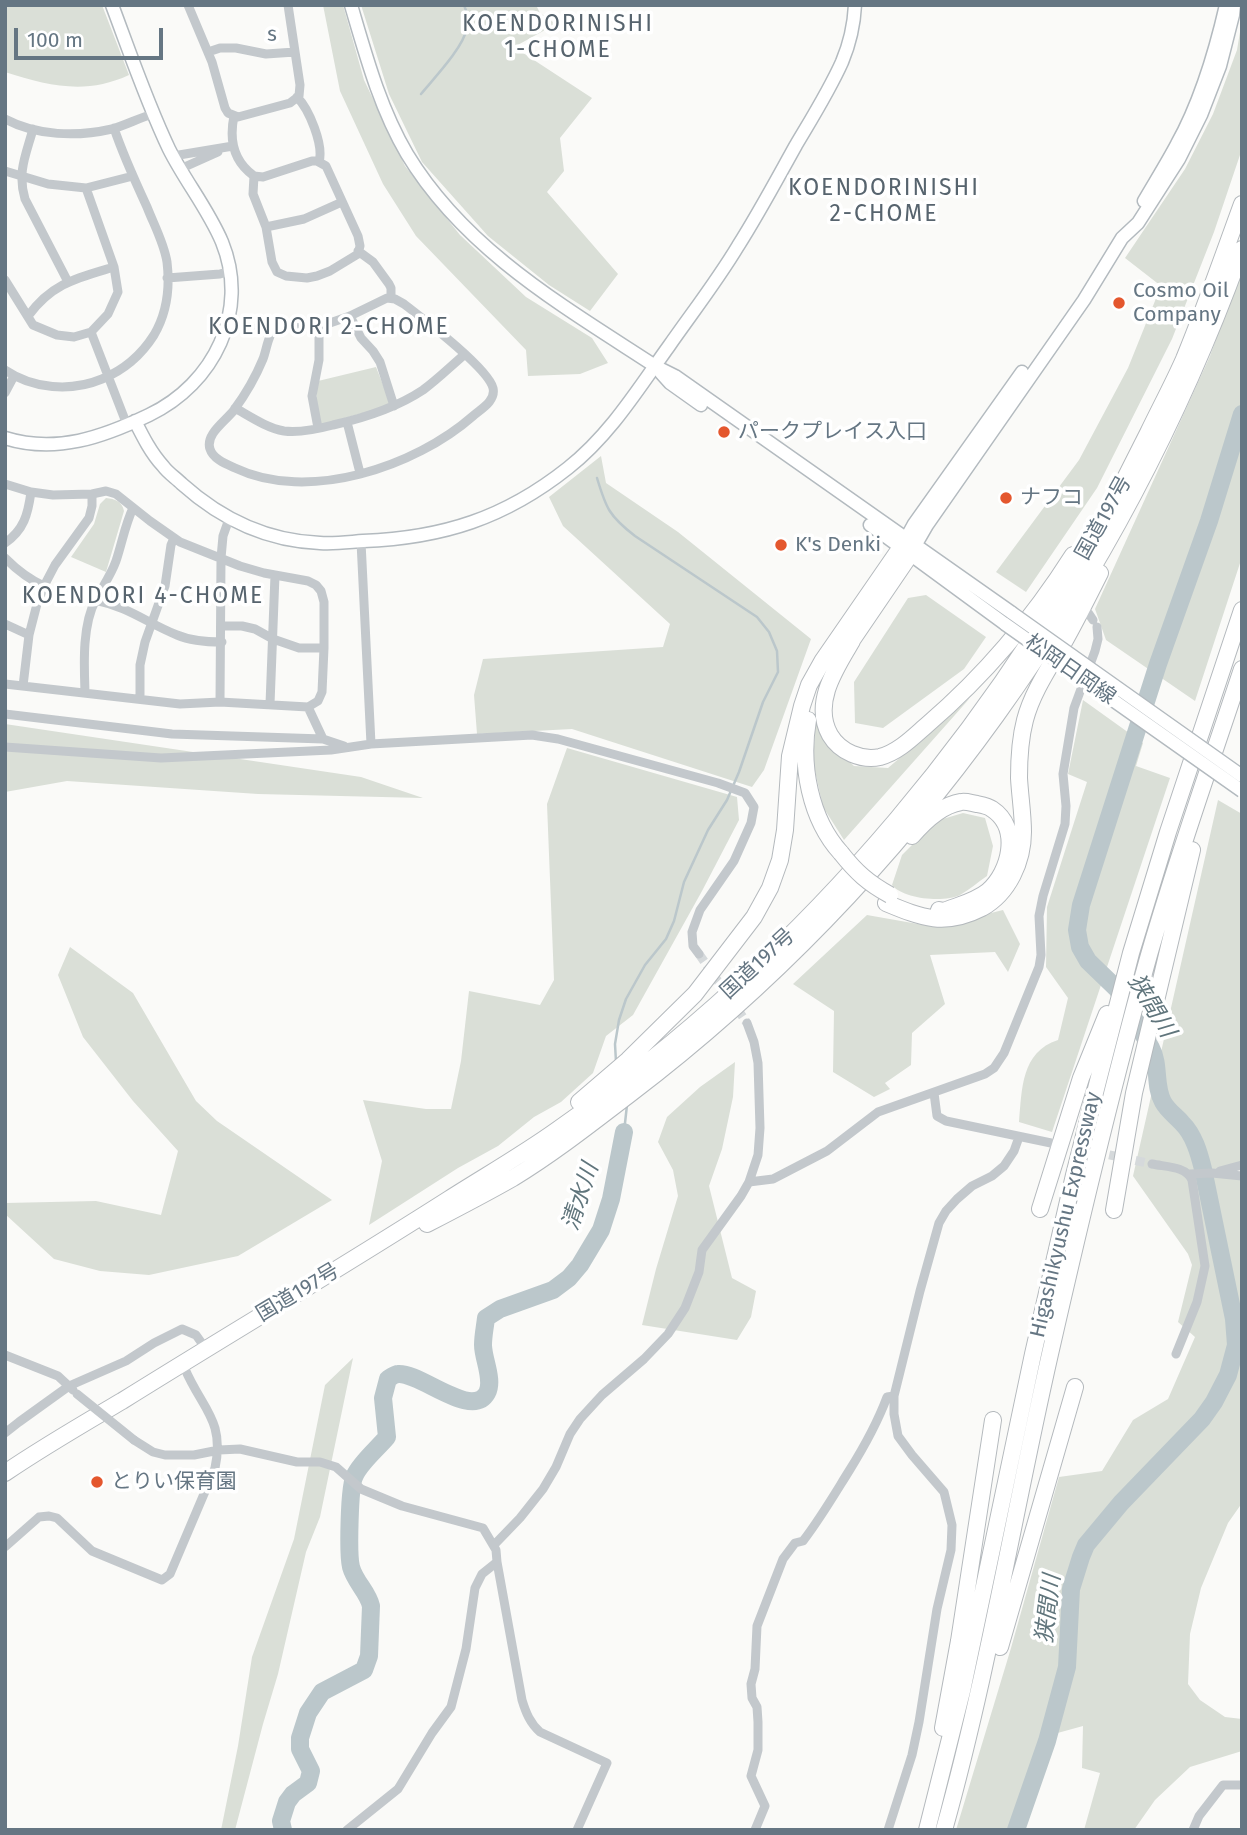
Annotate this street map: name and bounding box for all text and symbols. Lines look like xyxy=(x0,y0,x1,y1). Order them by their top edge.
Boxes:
district label: KOENDORINISHI 1-CHOME xyxy=(464,11,652,65)
scale bar xyxy=(18,14,166,58)
street label: s xyxy=(267,22,277,48)
text: 100 m xyxy=(27,27,83,53)
district label: KOENDORINISHI 2-CHOME xyxy=(790,175,978,229)
place label: Cosmo Oil Company xyxy=(1133,278,1229,328)
marker: Cosmo Oil Company xyxy=(1111,295,1127,311)
district label: KOENDORI 2-CHOME xyxy=(210,314,448,342)
place label: パークプレイス入口 xyxy=(738,419,927,445)
marker: パークプレイス入口 xyxy=(716,424,732,440)
street label: 国道197号 xyxy=(1071,472,1137,564)
place label: ナフコ xyxy=(1020,485,1083,511)
marker: ナフコ xyxy=(998,490,1014,506)
place label: K's Denki xyxy=(795,532,881,558)
marker: K's Denki xyxy=(773,537,789,553)
district label: KOENDORI 4-CHOME xyxy=(24,583,262,611)
street label: 松岡日岡線 xyxy=(1020,630,1120,710)
street label: 国道197号 xyxy=(716,923,800,1005)
water label: 狭間川 xyxy=(1121,969,1181,1043)
street label: Higashikyushu Expressway xyxy=(1025,1090,1107,1340)
water label: 清水川 xyxy=(557,1160,605,1234)
street label: 国道197号 xyxy=(252,1258,344,1328)
place label: とりい保育園 xyxy=(111,1469,237,1495)
marker: とりい保育園 xyxy=(89,1474,105,1490)
water label: 狭間川 xyxy=(1031,1573,1067,1645)

